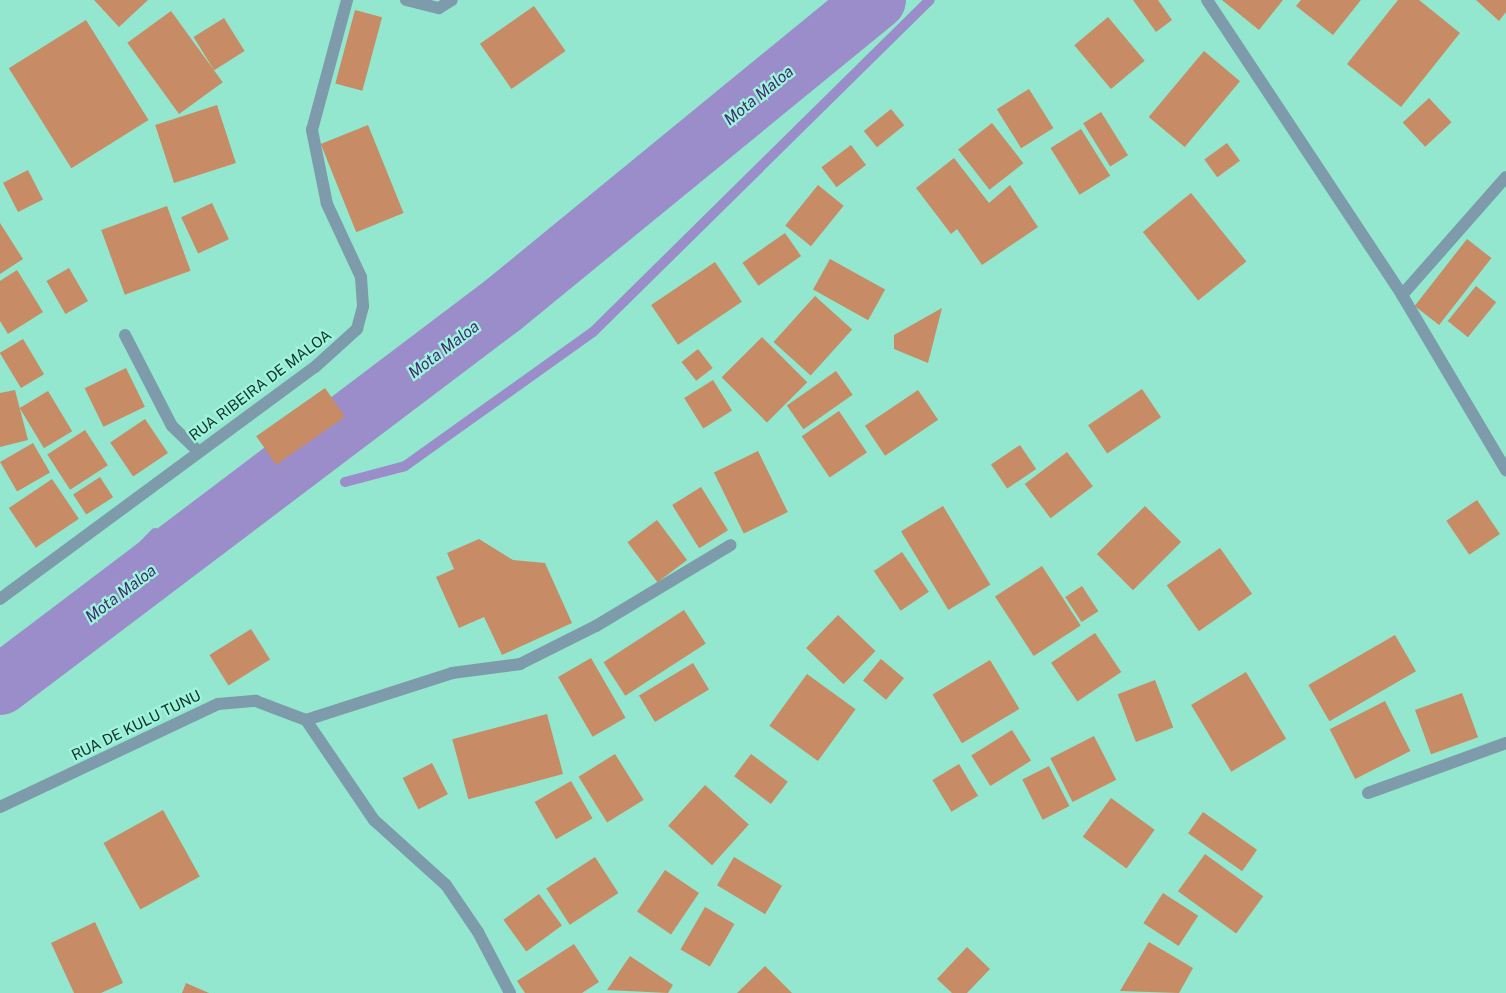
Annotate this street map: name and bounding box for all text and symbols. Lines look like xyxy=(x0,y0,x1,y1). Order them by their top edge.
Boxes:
water label: Mota Maloa xyxy=(720,62,798,130)
water label: Mota Maloa xyxy=(405,317,483,383)
street label: RUA RIBEIRA DE MALOA xyxy=(185,326,335,444)
water label: Mota Maloa xyxy=(82,561,160,627)
street label: RUA DE KULU TUNU xyxy=(68,686,204,764)

